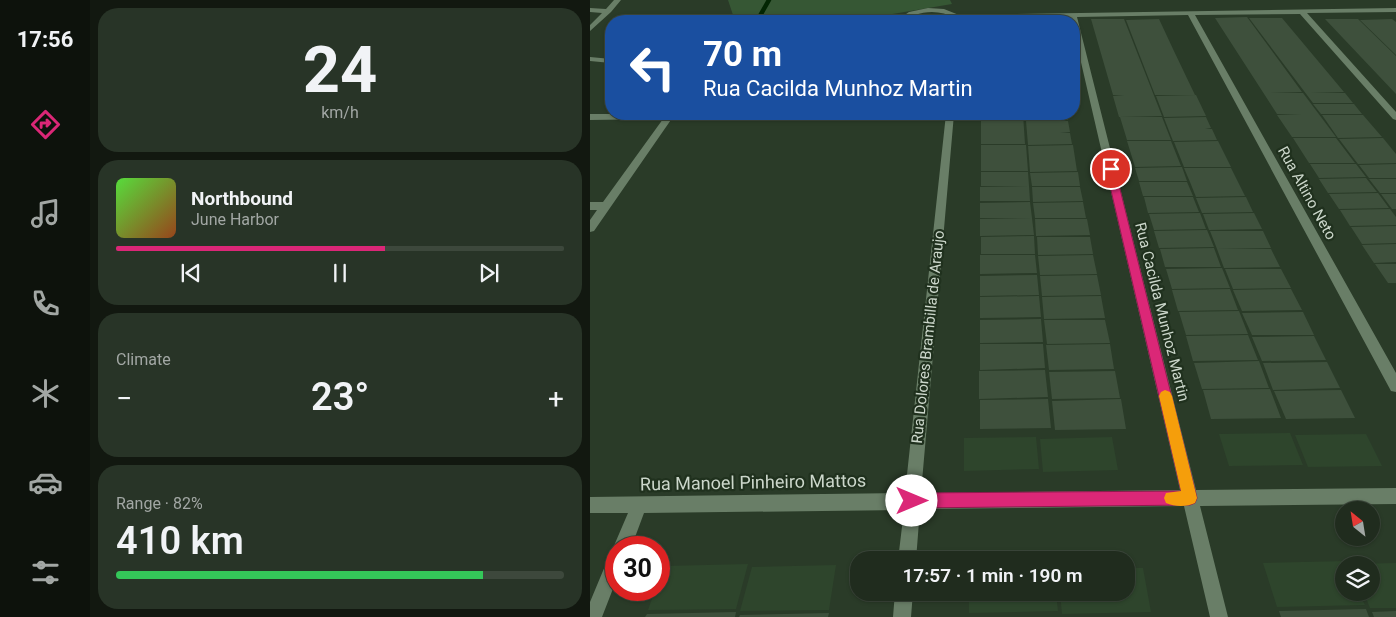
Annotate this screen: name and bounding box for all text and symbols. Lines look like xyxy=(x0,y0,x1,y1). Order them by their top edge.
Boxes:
text: 17:56 xyxy=(17,27,73,52)
text: 24 xyxy=(303,32,377,108)
text: 70 m xyxy=(703,34,782,75)
icon: left xyxy=(620,35,685,100)
text: Rua Cacilda Munhoz Martin xyxy=(703,76,973,101)
text: km/h xyxy=(321,103,359,122)
icon: directions xyxy=(28,107,63,142)
street label: Rua Altino Neto xyxy=(1274,143,1340,243)
pin xyxy=(1090,148,1132,190)
icon: arrive xyxy=(1097,155,1125,183)
text: Northbound xyxy=(191,187,293,210)
icon: music xyxy=(28,196,63,231)
text: June Harbor xyxy=(191,210,279,229)
street label: Rua Cacilda Munhoz Martin xyxy=(1131,221,1193,403)
street label: Rua Dolores Brambilla de Araujo xyxy=(908,229,948,445)
icon: previous xyxy=(177,259,205,287)
icon: pause xyxy=(326,259,354,287)
icon: next xyxy=(475,259,503,287)
icon: phone xyxy=(28,286,63,321)
text: Climate xyxy=(116,350,171,369)
text: 23° xyxy=(311,375,369,419)
icon: climate xyxy=(28,376,63,411)
text: − xyxy=(116,382,132,415)
text: + xyxy=(548,382,564,415)
icon: car xyxy=(28,465,63,500)
street label: Rua Manoel Pinheiro Mattos xyxy=(640,470,866,494)
position arrow xyxy=(885,474,937,526)
text: Range · 82% xyxy=(116,494,203,513)
north arrow xyxy=(1335,501,1380,546)
map controls xyxy=(1335,501,1380,601)
text: 410 km xyxy=(116,519,244,563)
speed limit sign: 30 xyxy=(605,536,670,601)
icon: filters xyxy=(28,555,63,590)
button: layers xyxy=(1335,556,1380,601)
text: 17:57 · 1 min · 190 m xyxy=(902,564,1083,587)

